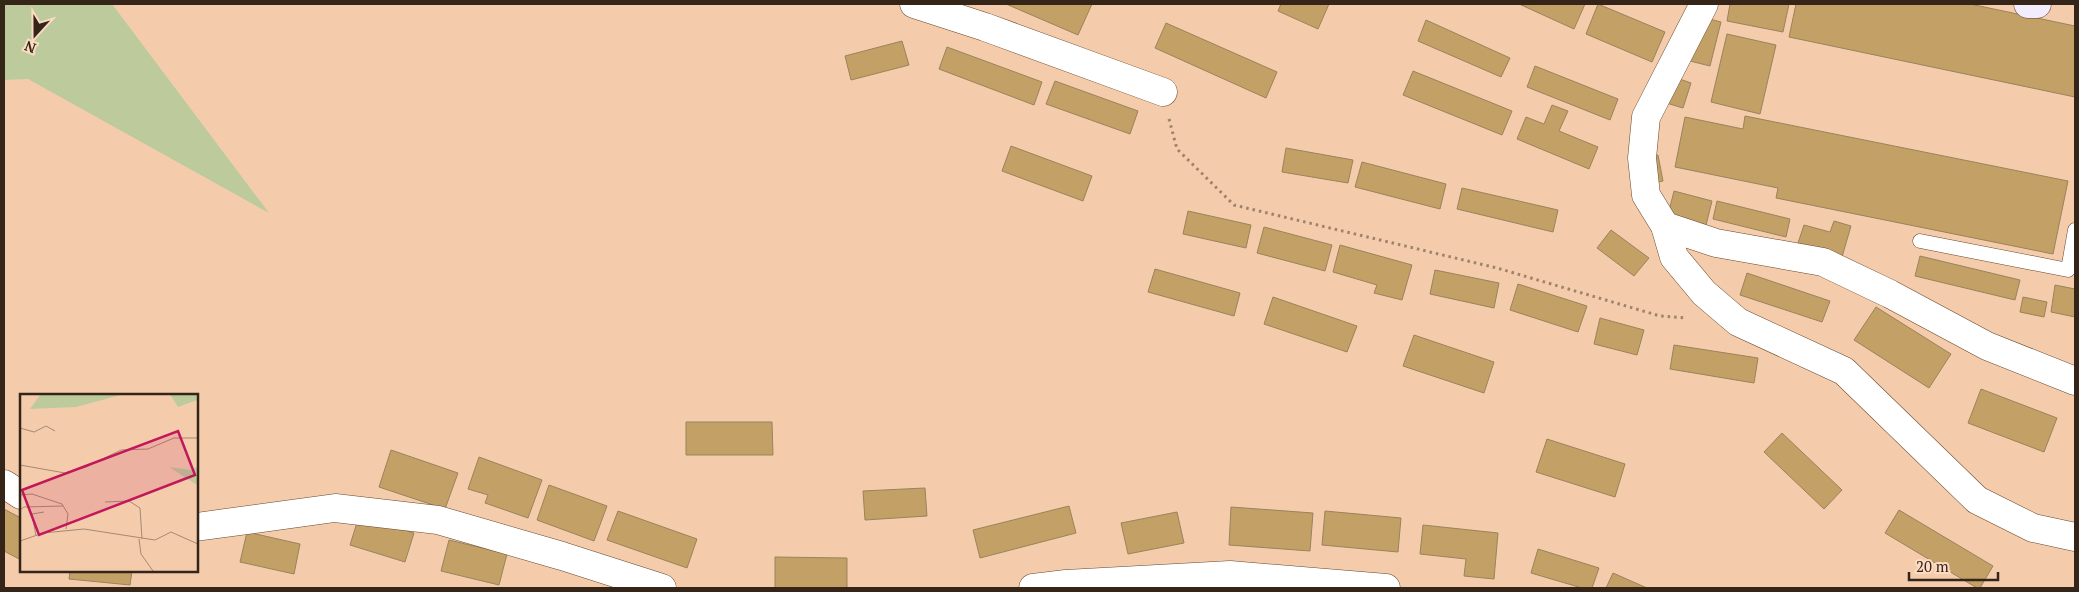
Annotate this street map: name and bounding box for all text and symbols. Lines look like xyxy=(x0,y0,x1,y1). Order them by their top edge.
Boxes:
north arrow xyxy=(10,10,60,60)
text: N xyxy=(21,37,39,58)
inset map xyxy=(20,394,198,572)
scale bar xyxy=(1909,550,1998,582)
text: 20 m xyxy=(1916,556,1949,576)

